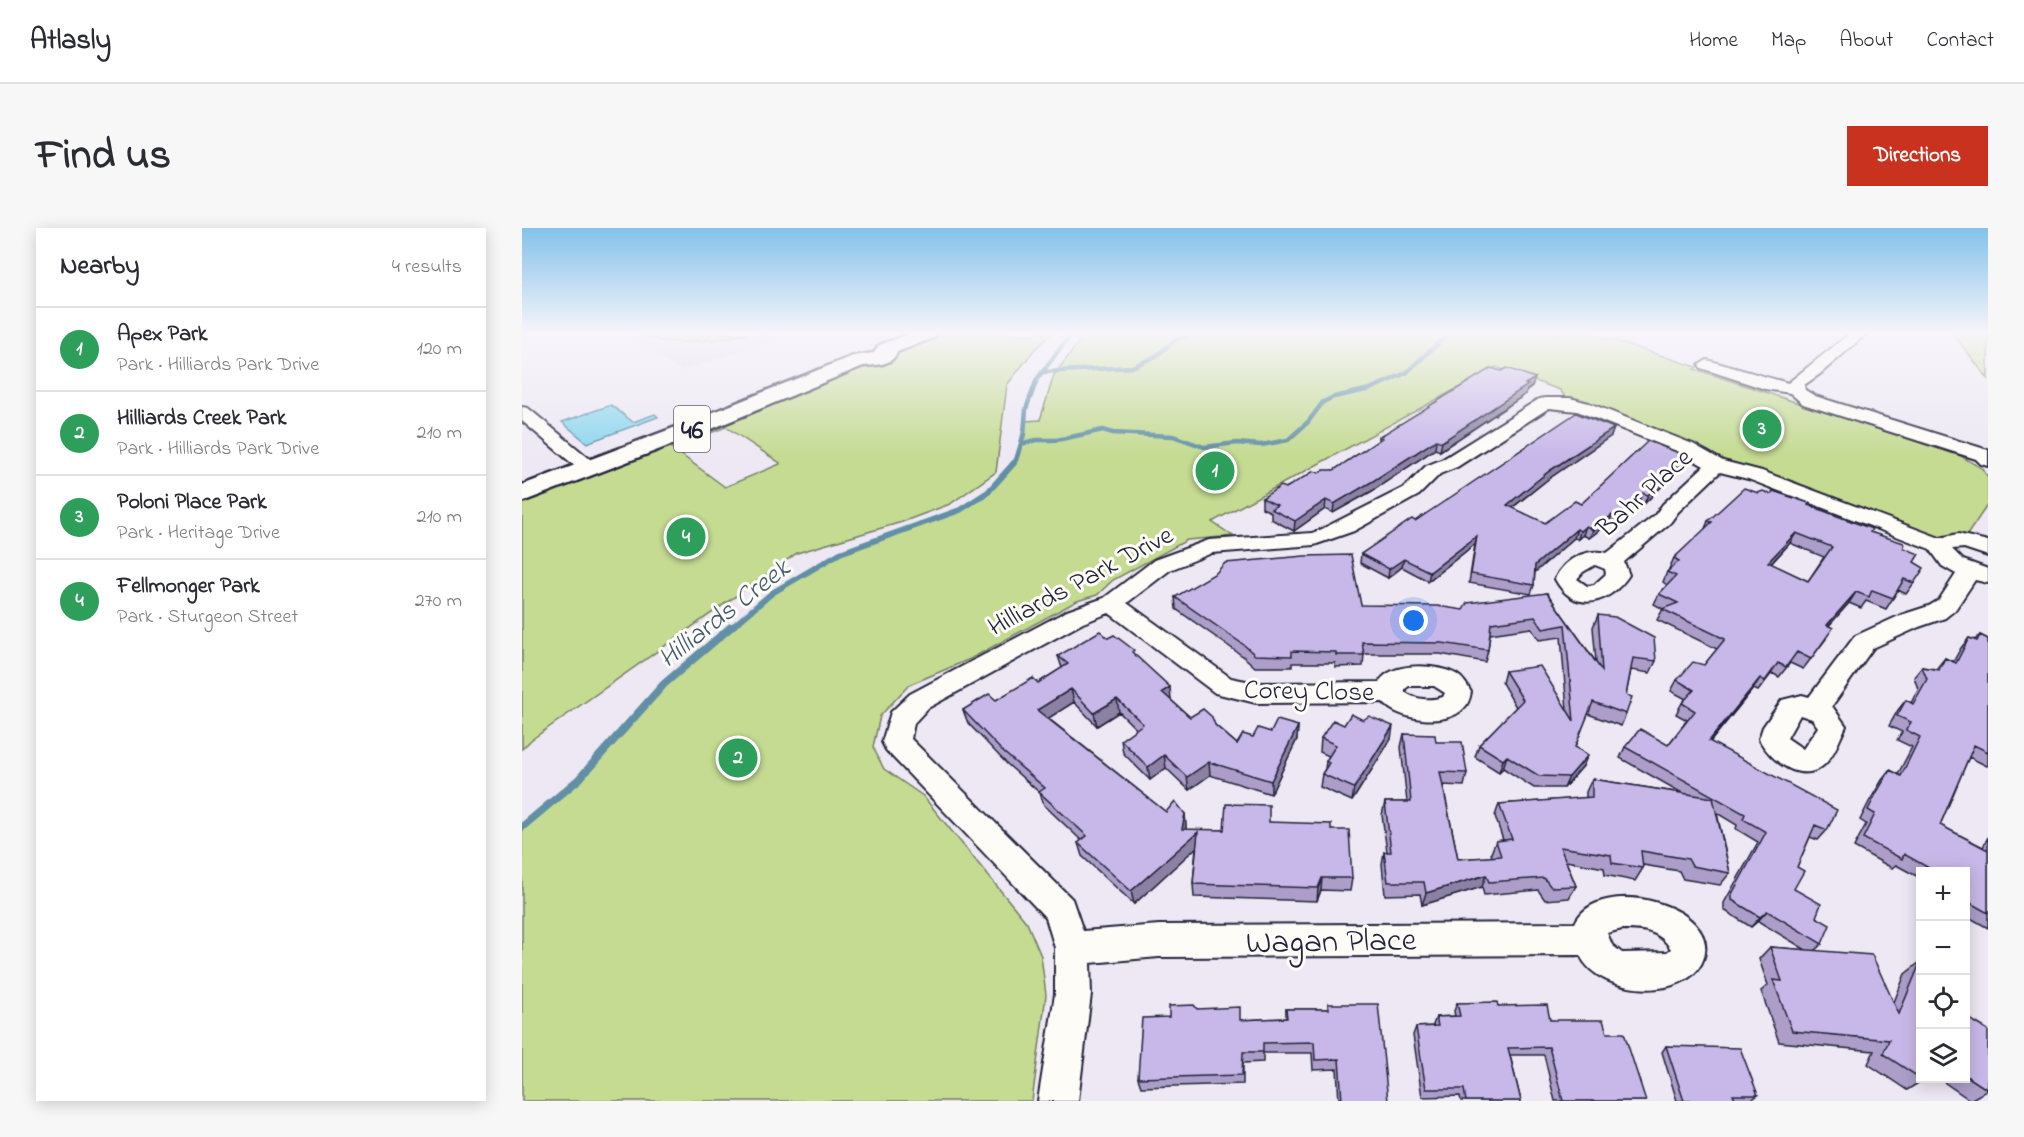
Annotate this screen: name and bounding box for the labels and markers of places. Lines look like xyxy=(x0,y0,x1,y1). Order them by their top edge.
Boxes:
pin: 3 xyxy=(1742,406,1782,452)
pin: 1 xyxy=(1196,448,1234,494)
pin: 4 xyxy=(666,514,706,560)
pin: 2 xyxy=(718,736,758,780)

